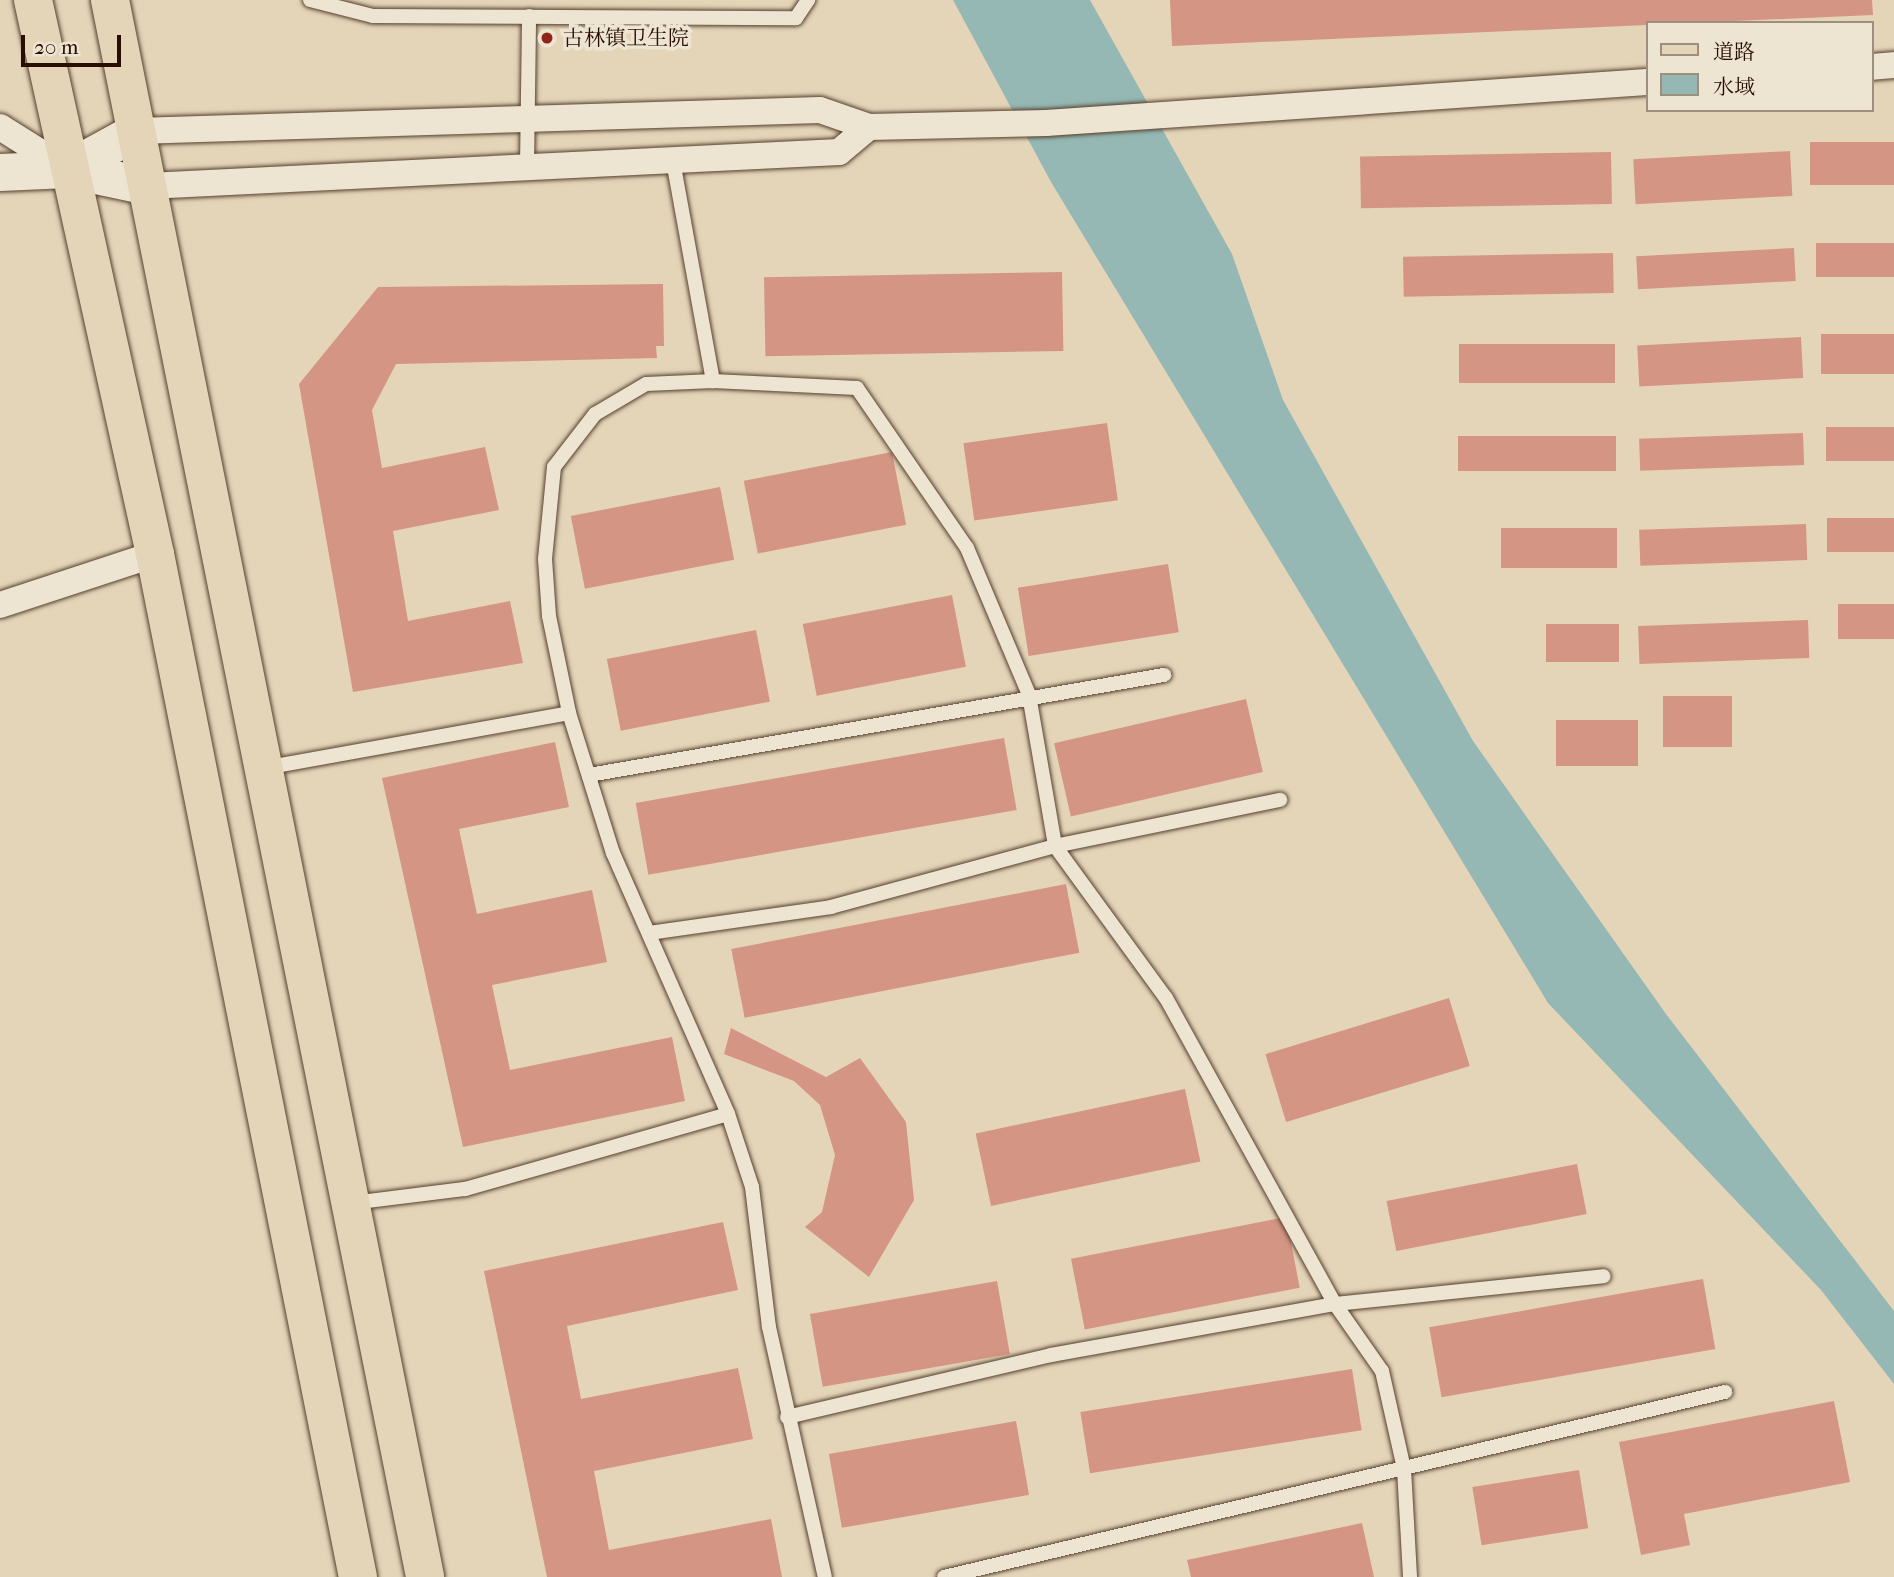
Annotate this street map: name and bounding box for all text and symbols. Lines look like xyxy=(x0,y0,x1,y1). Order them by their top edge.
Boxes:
scale bar xyxy=(24,21,124,65)
legend xyxy=(1646,21,1873,112)
place label: 古林镇卫生院 xyxy=(563,25,689,51)
marker: 古林镇卫生院 xyxy=(537,28,557,48)
text: 20 m xyxy=(34,35,78,59)
text: 道路 xyxy=(1713,40,1755,64)
text: 水域 xyxy=(1713,75,1755,99)

